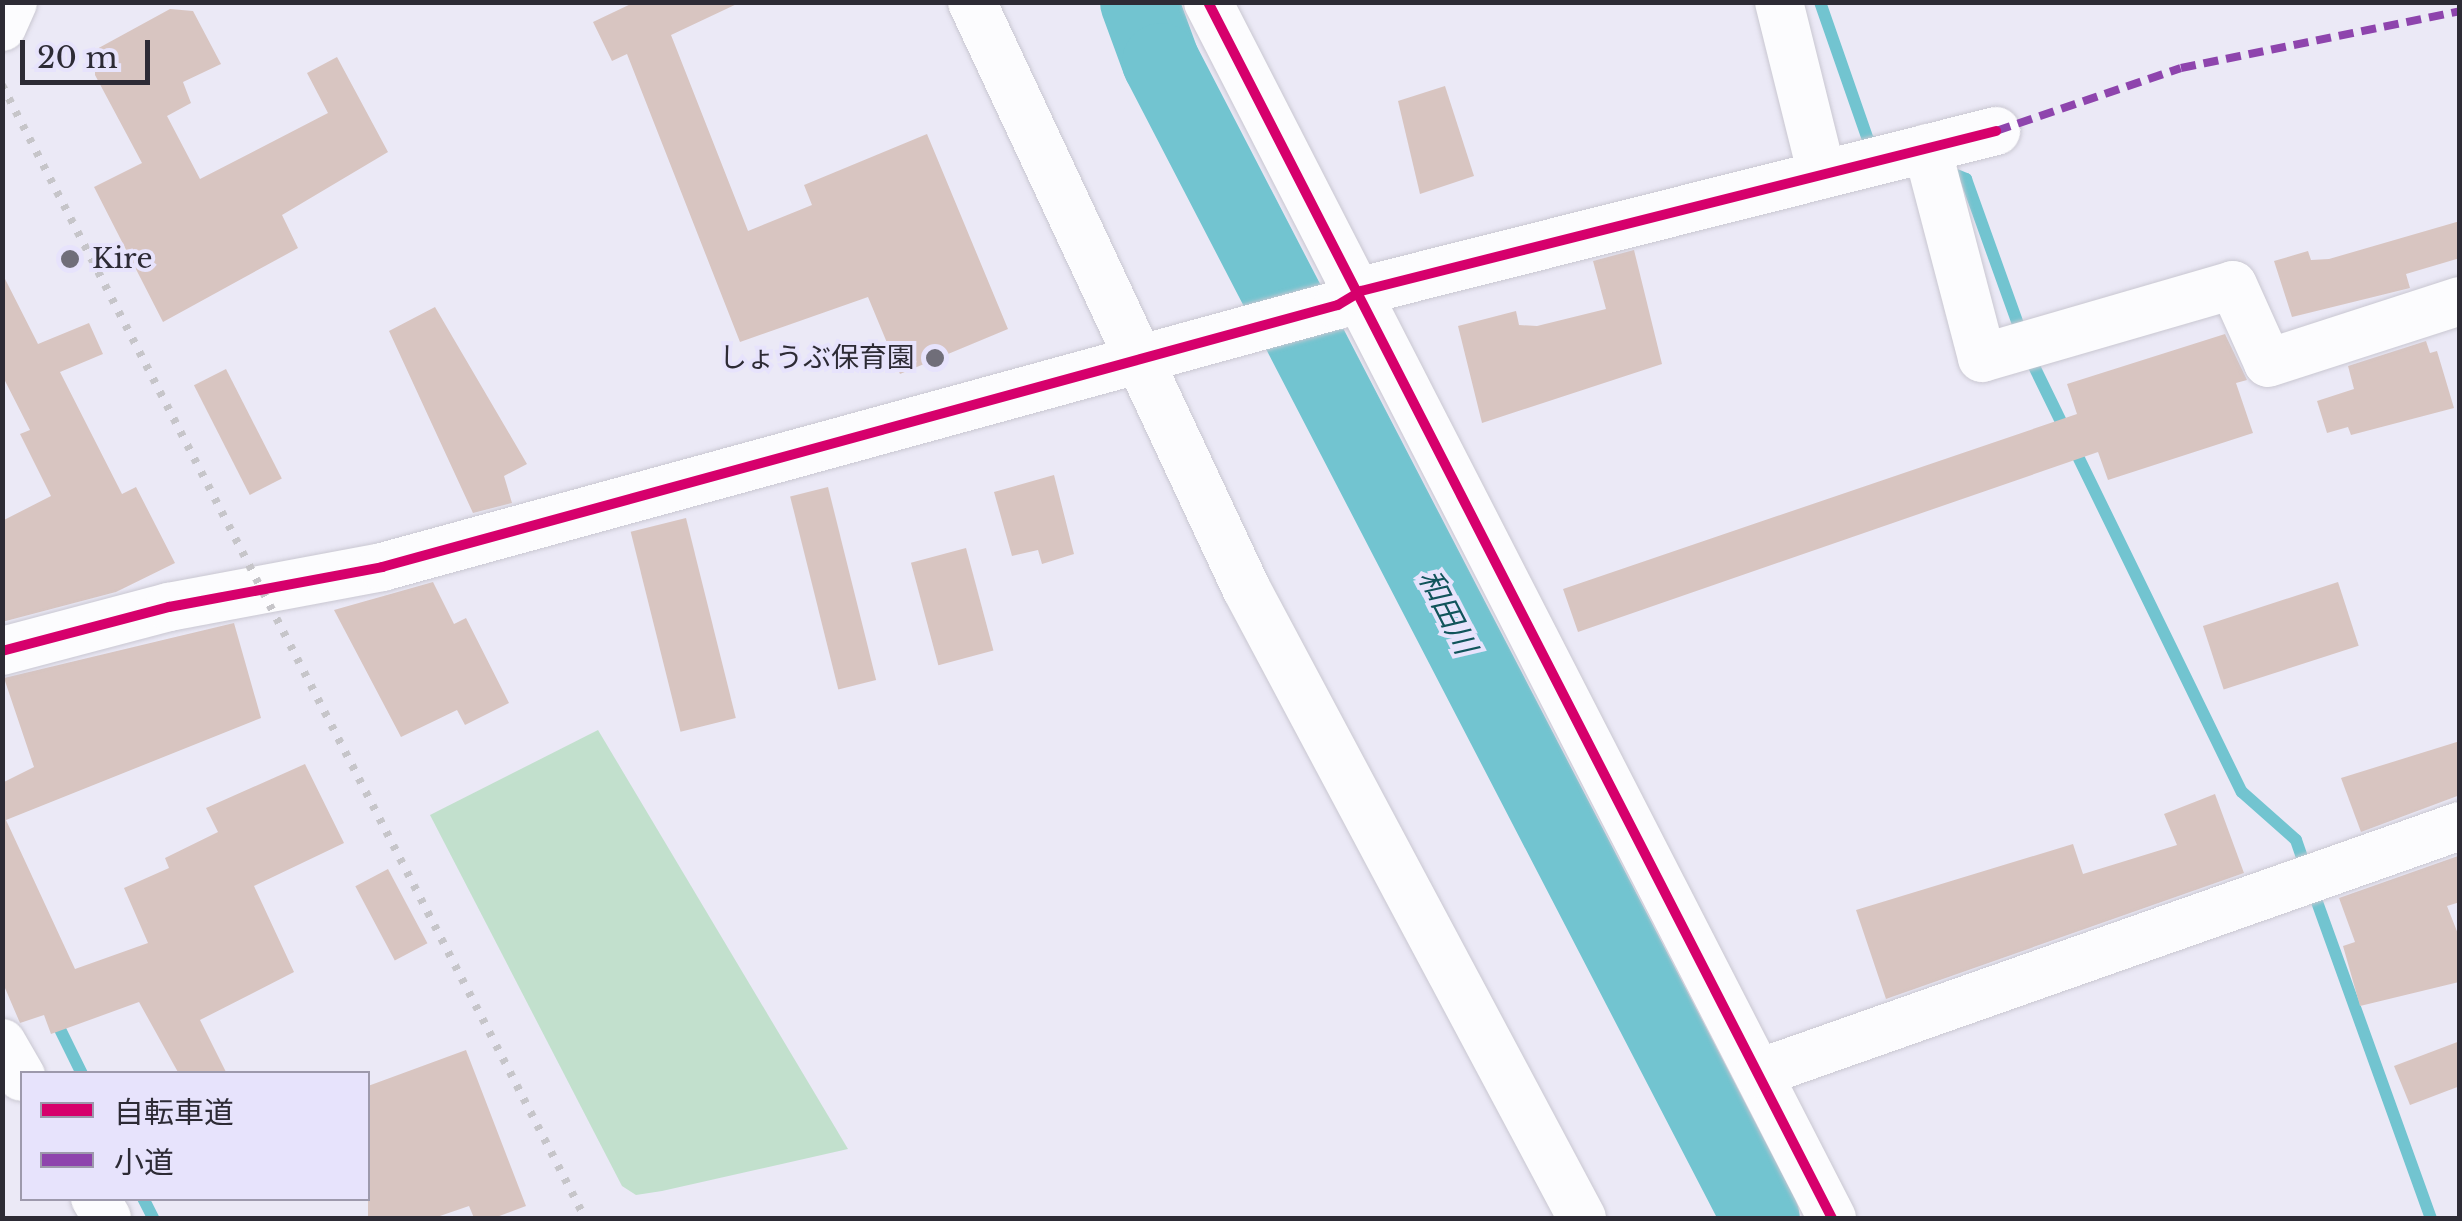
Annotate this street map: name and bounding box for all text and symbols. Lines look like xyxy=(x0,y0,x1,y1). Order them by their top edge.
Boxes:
scale bar xyxy=(25,20,155,82)
text: 20 m xyxy=(37,39,118,76)
place label: Kire xyxy=(92,242,152,276)
marker: Kire xyxy=(57,246,83,272)
place label: しょうぶ保育園 xyxy=(719,341,915,375)
marker: しょうぶ保育園 xyxy=(924,347,946,369)
water label: 和田川 xyxy=(1411,564,1483,660)
legend xyxy=(20,1071,370,1201)
text: 自転車道 xyxy=(114,1094,234,1131)
text: 小道 xyxy=(114,1144,174,1181)

